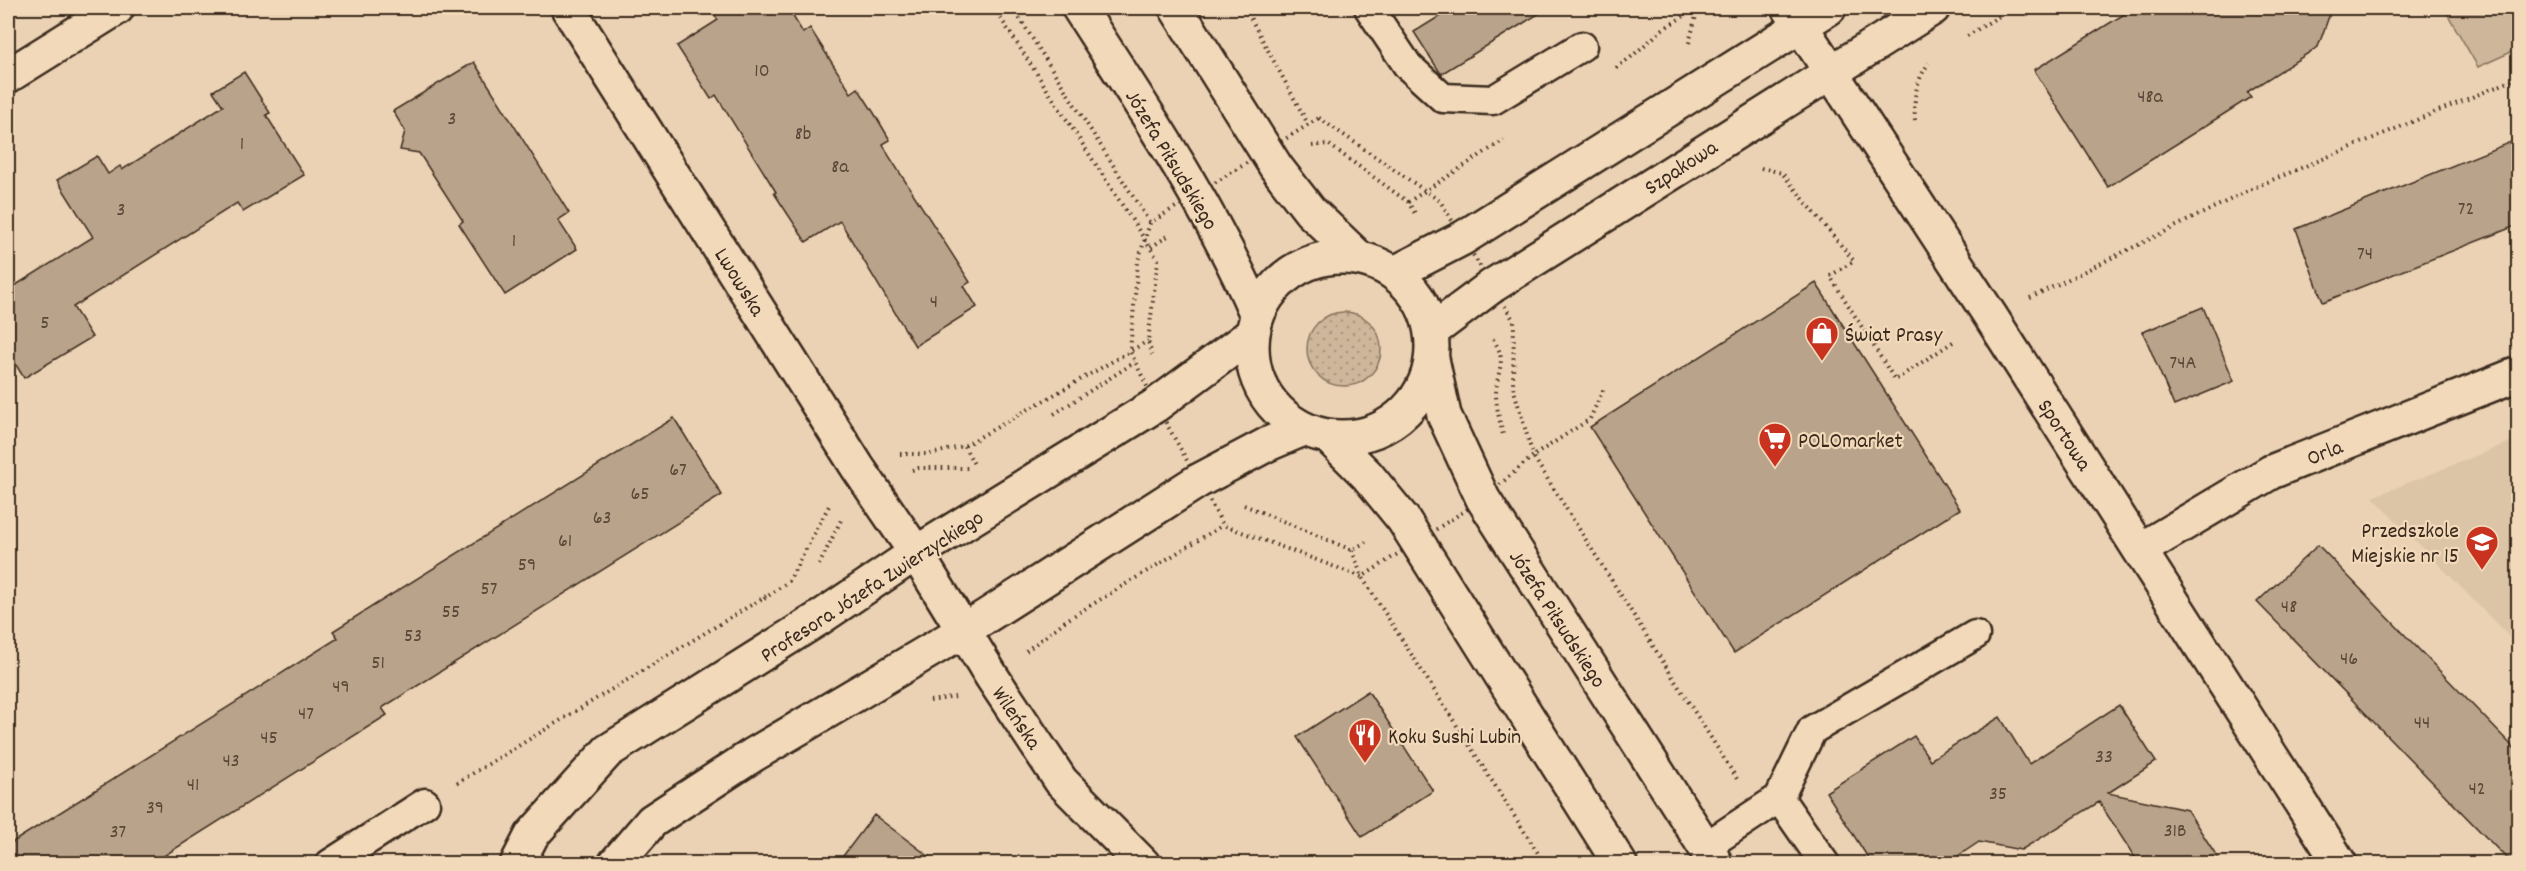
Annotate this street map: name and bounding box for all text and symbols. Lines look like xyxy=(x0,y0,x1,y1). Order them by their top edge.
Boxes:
house number: 10 xyxy=(754,58,770,86)
house number: 48a xyxy=(2137,84,2163,112)
street label: Józefa Piłsudskiego xyxy=(1116,85,1224,237)
house number: 3 xyxy=(448,106,456,134)
house number: 8b xyxy=(795,121,811,149)
house number: 1 xyxy=(240,131,244,159)
street label: Szpakowa xyxy=(1639,133,1725,204)
house number: 8a xyxy=(831,154,849,182)
house number: 72 xyxy=(2458,196,2474,224)
house number: 3 xyxy=(117,197,125,225)
house number: 1 xyxy=(512,228,516,256)
house number: 74 xyxy=(2357,241,2373,269)
street label: Lwowska xyxy=(705,243,772,324)
house number: 4 xyxy=(930,289,938,317)
house number: 5 xyxy=(40,310,50,338)
shop icon: Świat Prasy xyxy=(1804,315,1840,362)
place label: Świat Prasy xyxy=(1845,321,1943,352)
house number: 74A xyxy=(2170,350,2197,378)
street label: Sportowa xyxy=(2028,394,2098,479)
supermarket icon: POLOmarket xyxy=(1757,421,1793,468)
place label: POLOmarket xyxy=(1798,427,1903,458)
street label: Orla xyxy=(2303,433,2349,475)
house number: 67 xyxy=(669,457,687,485)
house number: 65 xyxy=(630,481,650,509)
street label: Profesora Józefa Zwierzyckiego xyxy=(755,504,991,672)
house number: 63 xyxy=(593,505,611,533)
place label: Przedszkole Miejskie nr 15 xyxy=(2351,517,2459,573)
school or university icon: Przedszkole Miejskie nr 15 xyxy=(2464,524,2500,571)
house number: 61 xyxy=(558,528,572,556)
street label: Józefa Piłsudskiego xyxy=(1500,545,1612,695)
house number: 59 xyxy=(518,552,536,580)
house number: 57 xyxy=(481,576,497,604)
house number: 48 xyxy=(2281,594,2297,622)
house number: 55 xyxy=(442,599,460,627)
house number: 53 xyxy=(404,623,422,651)
house number: 46 xyxy=(2340,646,2358,674)
house number: 51 xyxy=(371,650,385,678)
house number: 49 xyxy=(332,674,350,702)
street label: Wileńska xyxy=(983,681,1048,757)
house number: 47 xyxy=(298,701,314,729)
house number: 44 xyxy=(2414,710,2430,738)
restaurant icon: Koku Sushi Lubin xyxy=(1347,717,1383,764)
place label: Koku Sushi Lubin xyxy=(1388,723,1521,754)
house number: 45 xyxy=(260,725,278,753)
house number: 33 xyxy=(2095,744,2113,772)
house number: 43 xyxy=(222,748,240,776)
house number: 41 xyxy=(187,772,199,800)
house number: 42 xyxy=(2468,776,2486,804)
house number: 35 xyxy=(1989,781,2007,809)
house number: 39 xyxy=(146,795,164,823)
house number: 31B xyxy=(2164,818,2186,846)
house number: 37 xyxy=(110,819,126,847)

